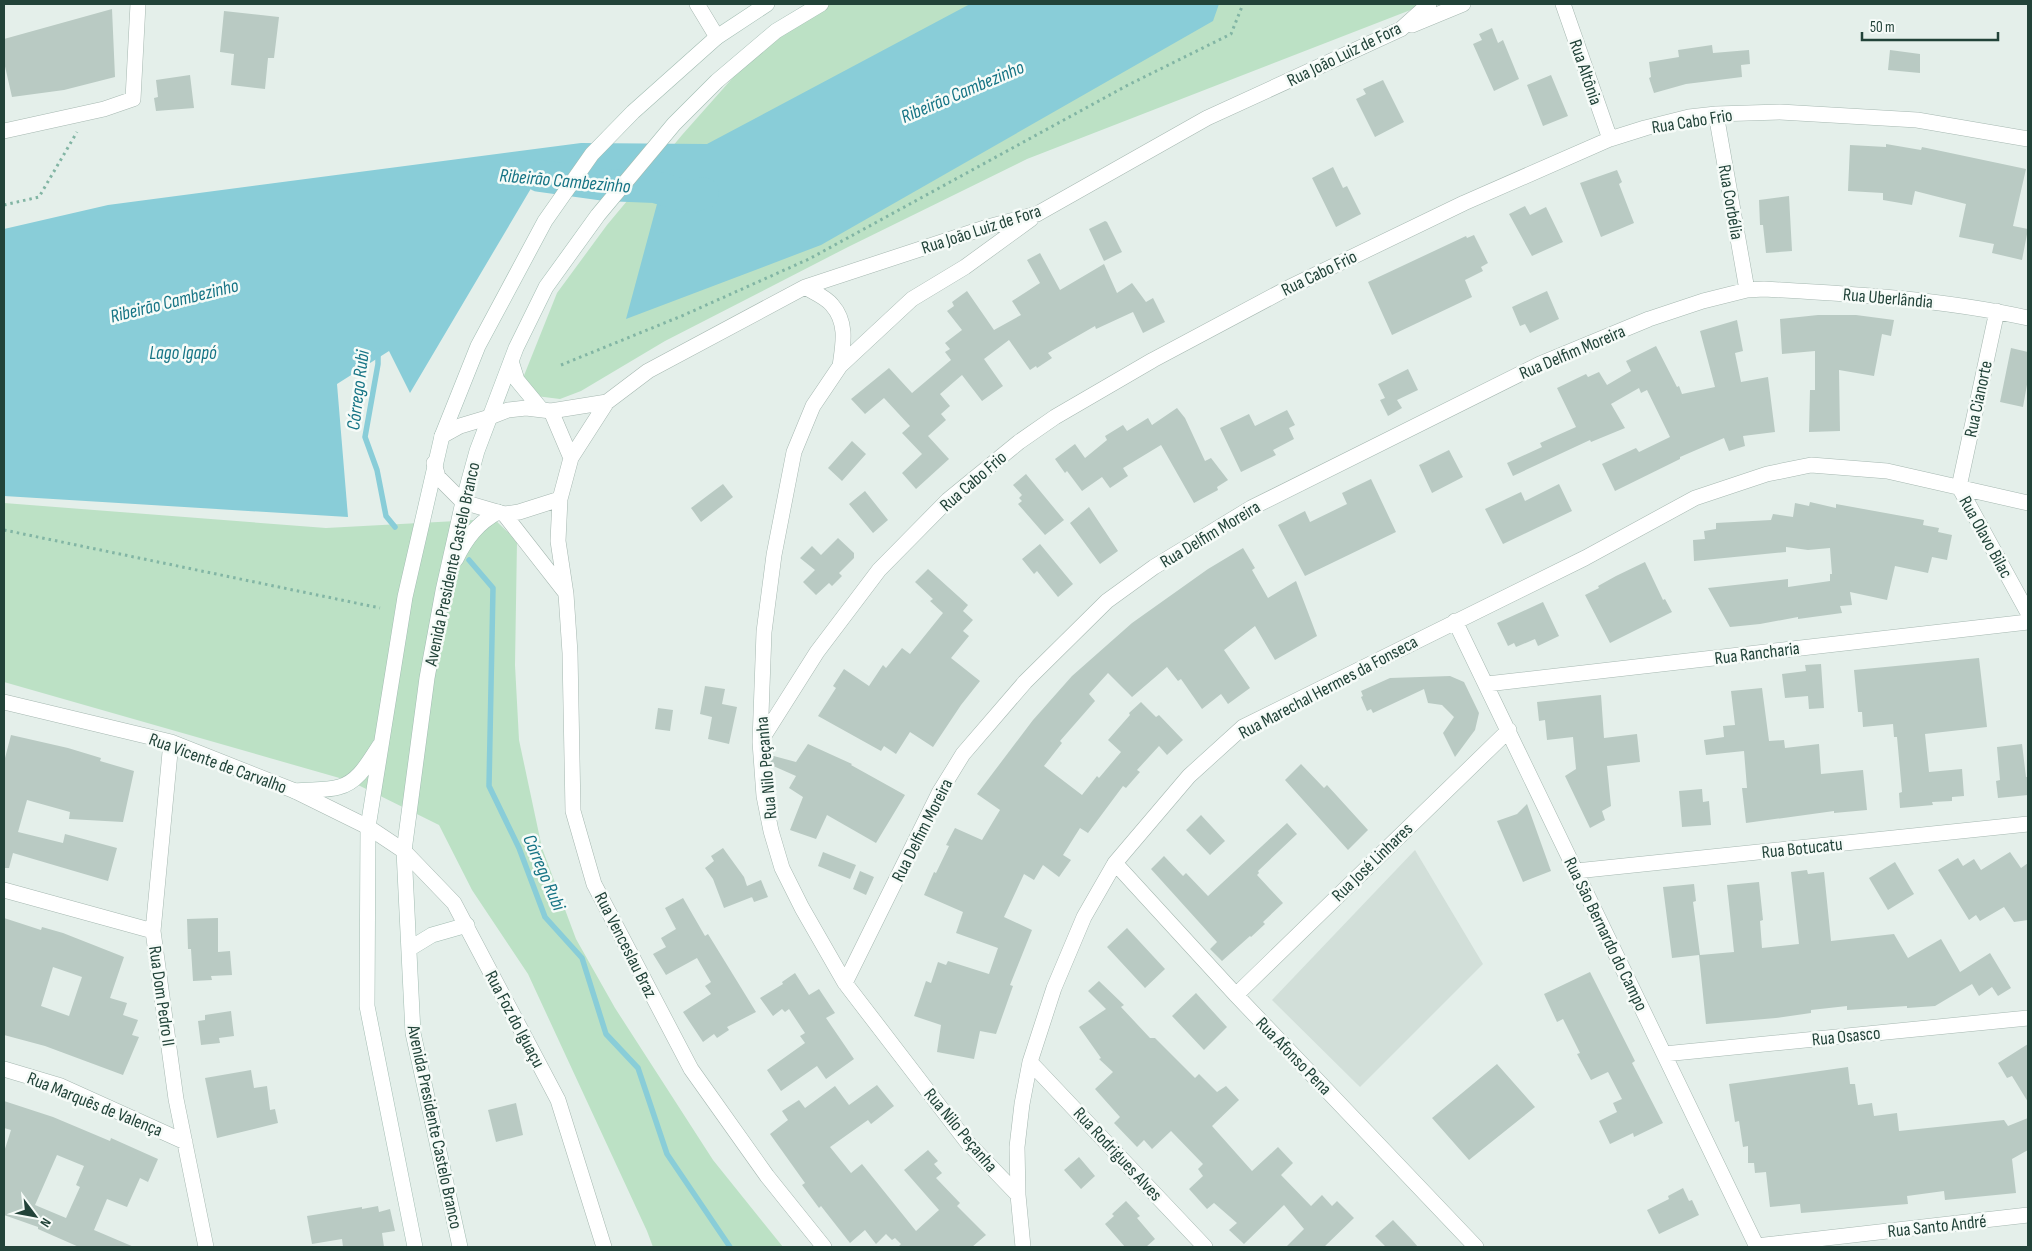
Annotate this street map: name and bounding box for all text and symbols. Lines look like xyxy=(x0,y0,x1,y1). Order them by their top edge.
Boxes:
scale bar xyxy=(1862,10,1998,42)
street label: Rua João Luiz de Fora xyxy=(1284,18,1405,91)
text: 50 m xyxy=(1870,18,1895,37)
street label: Rua Altônia xyxy=(1565,37,1607,108)
water label: Ribeirão Cambezinho xyxy=(898,56,1028,129)
street label: Rua Cabo Frio xyxy=(1650,105,1734,138)
street label: Rua Corbélia xyxy=(1714,163,1747,241)
water label: Ribeirão Cambezinho xyxy=(498,164,632,199)
street label: Rua João Luiz de Fora xyxy=(919,200,1044,259)
street label: Rua Cabo Frio xyxy=(1278,246,1360,301)
water label: Ribeirão Cambezinho xyxy=(108,274,241,329)
street label: Rua Uberlândia xyxy=(1842,284,1934,313)
street label: Rua Delfim Moreira xyxy=(1516,321,1628,384)
water label: Lago Igapó xyxy=(149,342,217,365)
water label: Córrego Rubi xyxy=(342,348,375,431)
street label: Rua Cianorte xyxy=(1960,359,1997,439)
street label: Rua Cabo Frio xyxy=(936,447,1011,516)
street label: Avenida Presidente Castelo Branco xyxy=(420,460,484,669)
street label: Rua Olavo Bilac xyxy=(1954,493,2017,582)
street label: Rua Delfim Moreira xyxy=(1157,496,1264,572)
street label: Rua Marechal Hermes da Fonseca xyxy=(1235,631,1421,744)
street label: Rua Rancharia xyxy=(1713,638,1801,669)
street label: Rua Nilo Peçanha xyxy=(752,716,781,820)
street label: Rua Vicente de Carvalho xyxy=(146,729,290,798)
street label: Rua Delfim Moreira xyxy=(887,775,957,885)
street label: Rua José Linhares xyxy=(1328,819,1417,906)
water label: Córrego Rubi xyxy=(517,831,570,915)
street label: Rua Botucatu xyxy=(1761,834,1843,863)
street label: Rua São Bernardo do Campo xyxy=(1559,854,1652,1014)
street label: Rua Venceslau Braz xyxy=(590,889,661,1002)
street label: Rua Dom Pedro II xyxy=(144,944,179,1048)
street label: Rua Foz do Iguaçu xyxy=(480,967,549,1071)
street label: Rua Afonso Pena xyxy=(1251,1013,1336,1100)
street label: Avenida Presidente Castelo Branco xyxy=(402,1022,466,1231)
street label: Rua Osasco xyxy=(1811,1022,1881,1051)
street label: Rua Marquês de Valença xyxy=(24,1068,166,1141)
street label: Rua Nilo Peçanha xyxy=(920,1084,1002,1177)
street label: Rua Rodrigues Alves xyxy=(1069,1103,1166,1205)
north arrow xyxy=(10,1191,60,1241)
street label: Rua Santo André xyxy=(1887,1211,1987,1242)
text: N xyxy=(36,1215,55,1230)

